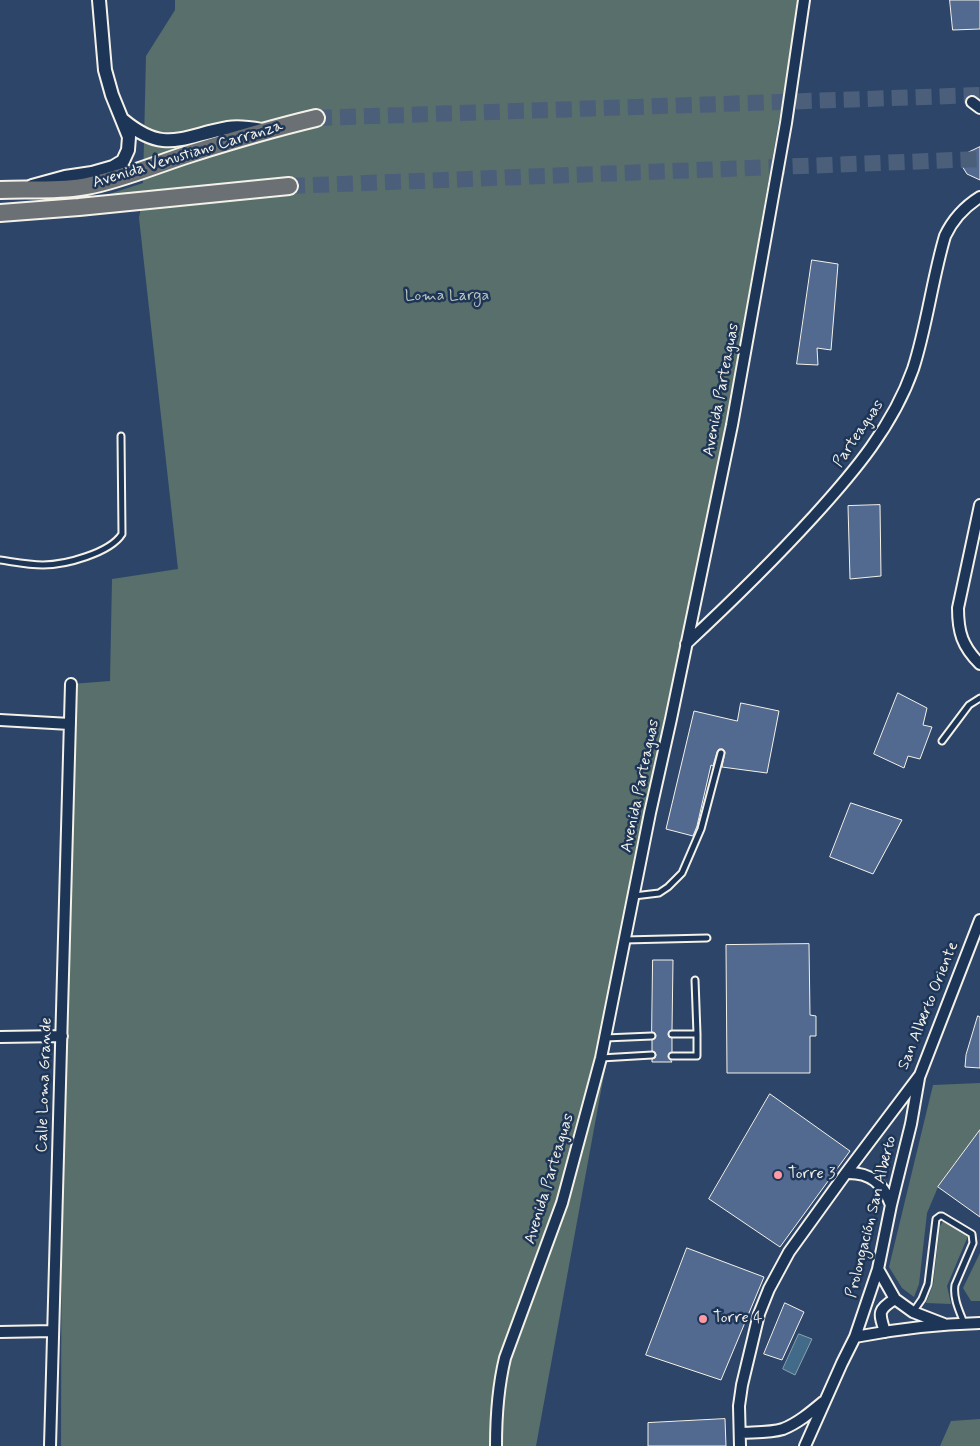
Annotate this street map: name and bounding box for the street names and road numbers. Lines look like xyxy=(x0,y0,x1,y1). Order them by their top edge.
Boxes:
street label: Avenida Venustiano Carranza xyxy=(90,117,286,193)
street label: Avenida Parteaguas xyxy=(700,322,744,458)
street label: Parteaguas xyxy=(829,397,889,471)
street label: Avenida Parteaguas xyxy=(618,718,664,854)
street label: San Alberto Oriente xyxy=(895,939,963,1073)
street label: Calle Loma Grande xyxy=(33,1017,57,1153)
street label: Avenida Parteaguas xyxy=(521,1111,579,1247)
street label: Prolongación San Alberto xyxy=(843,1134,901,1300)

